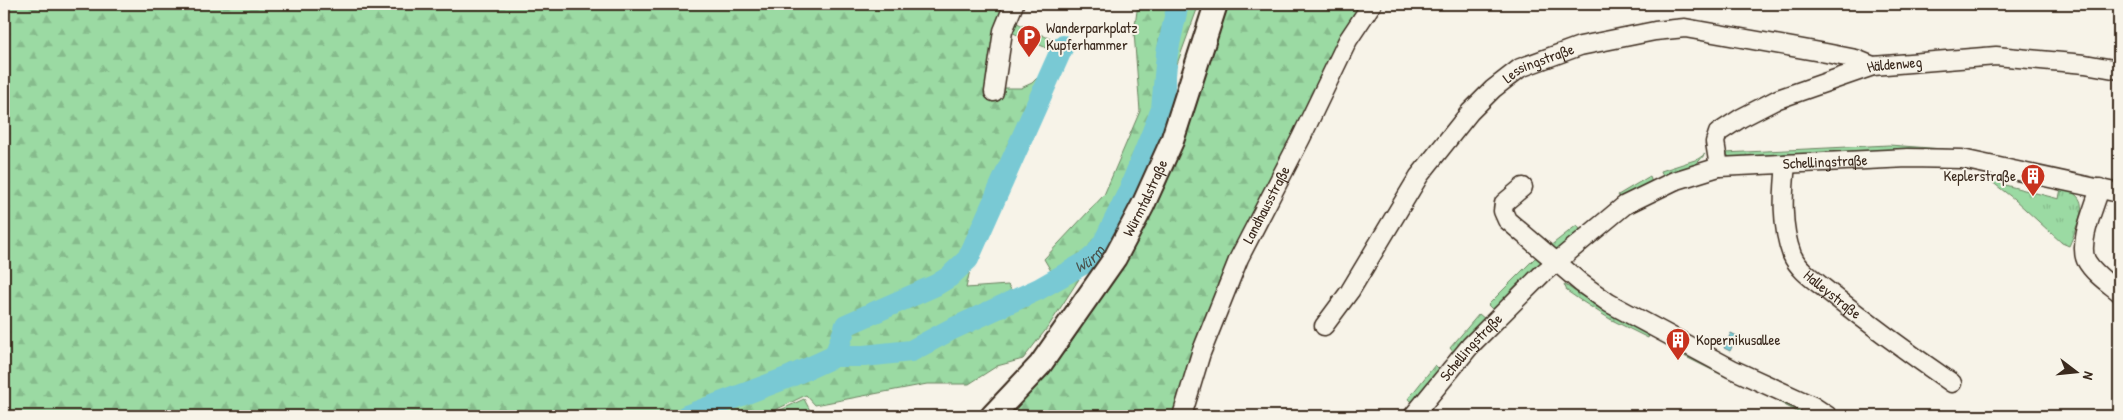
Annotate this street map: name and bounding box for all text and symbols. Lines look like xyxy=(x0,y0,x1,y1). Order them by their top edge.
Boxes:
place label: Wanderparkplatz Kupferhammer xyxy=(1046,17,1138,55)
parking icon: Wanderparkplatz Kupferhammer xyxy=(1016,24,1042,58)
street label: Lessingstraße xyxy=(1498,38,1577,88)
street label: Häldenweg xyxy=(1864,51,1923,77)
street label: Schellingstraße xyxy=(1782,149,1868,174)
street label: Würmtalstraße xyxy=(1117,156,1172,240)
street label: Landhausstraße xyxy=(1237,162,1295,247)
building icon: Keplerstraße xyxy=(2020,163,2046,197)
place label: Keplerstraße xyxy=(1944,165,2016,186)
water label: Würm xyxy=(1070,240,1110,278)
street label: Halleystraße xyxy=(1799,265,1866,324)
street label: Schellingstraße xyxy=(1435,308,1507,385)
building icon: Kopernikusallee xyxy=(1665,327,1691,361)
place label: Kopernikusallee xyxy=(1696,329,1781,350)
north arrow xyxy=(2050,348,2100,398)
text: N xyxy=(2079,370,2099,382)

